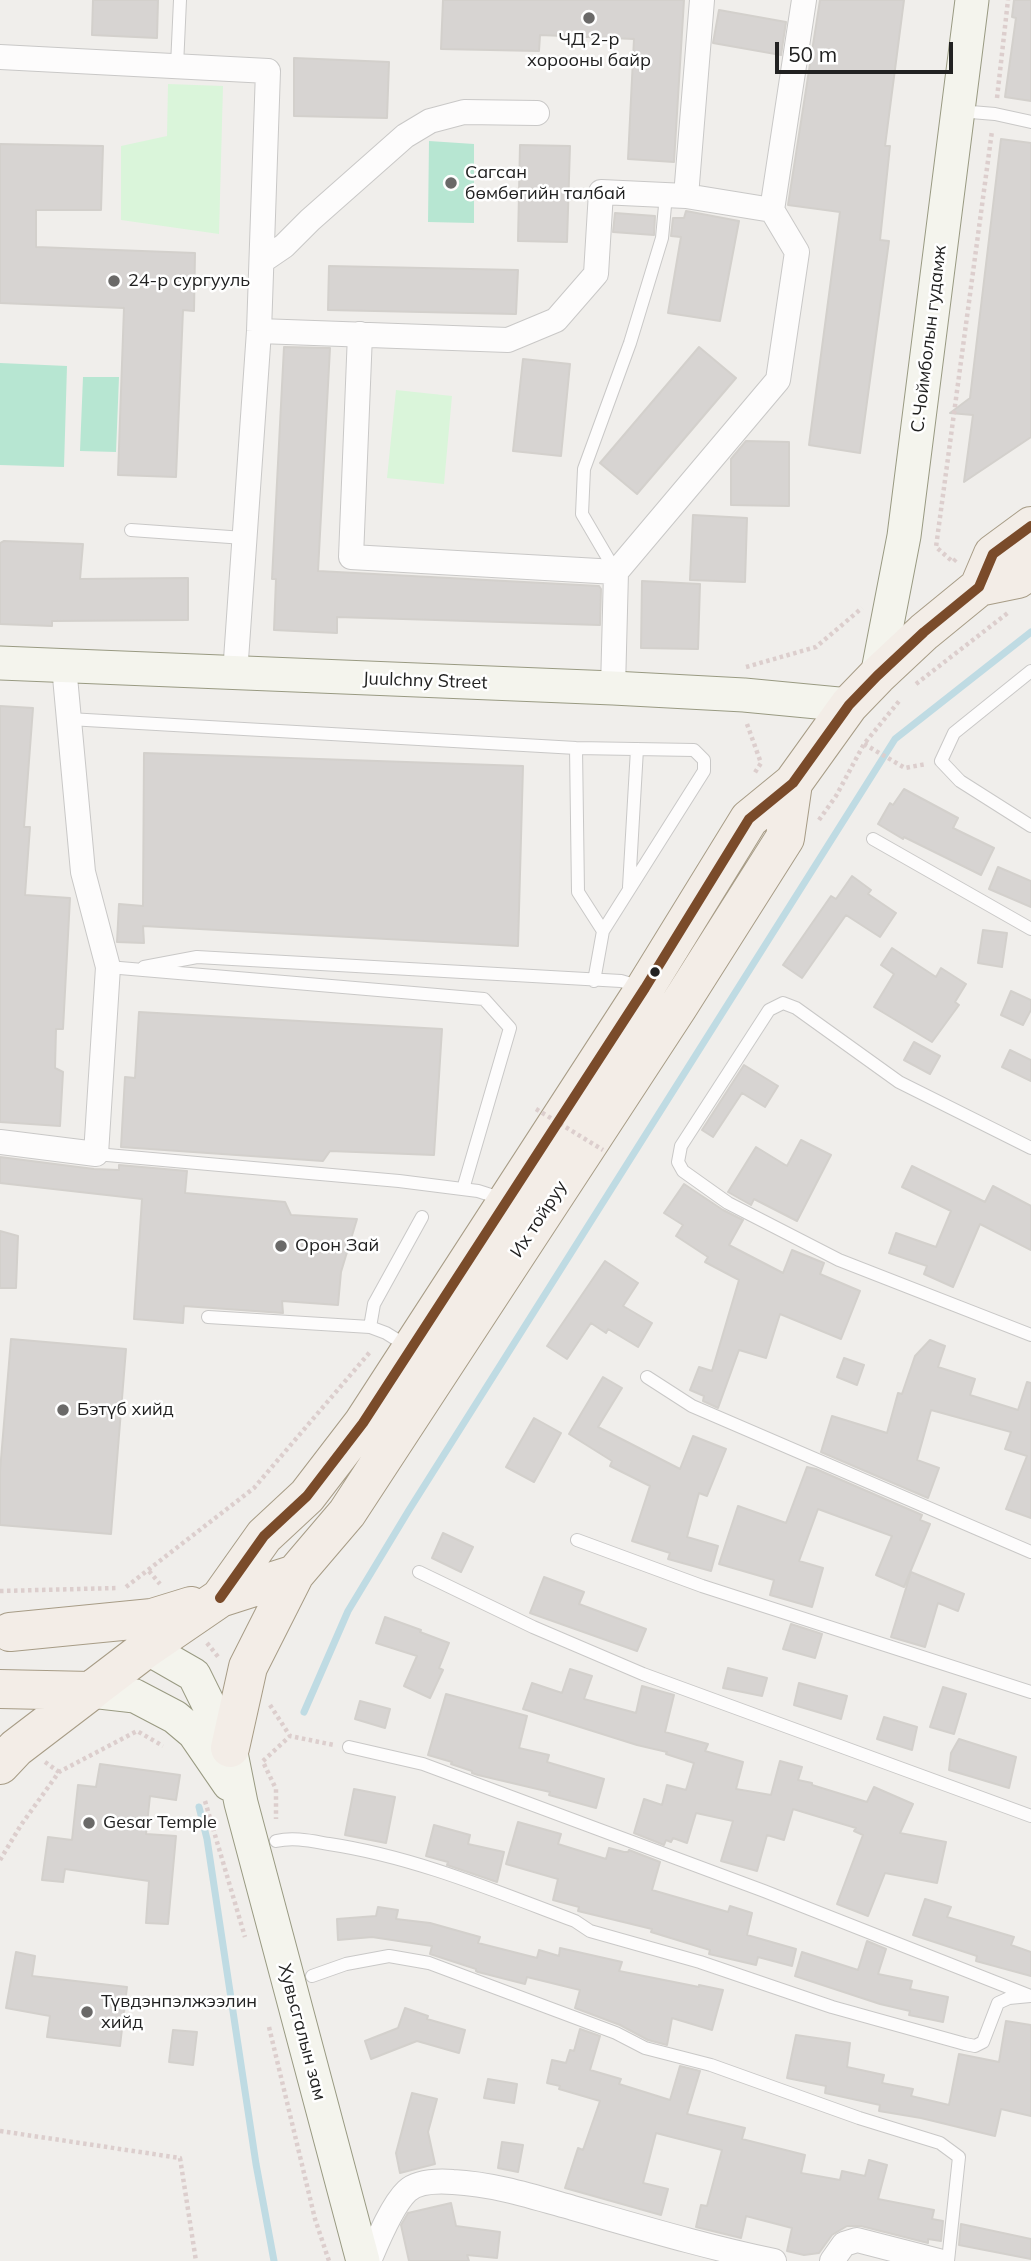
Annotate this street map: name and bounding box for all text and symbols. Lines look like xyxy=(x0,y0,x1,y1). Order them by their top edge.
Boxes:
marker: ЧД 2-р хорооны байр xyxy=(581,10,597,26)
scale bar xyxy=(779,28,958,72)
place label: ЧД 2-р хорооны байр xyxy=(527,29,651,72)
text: 50 m xyxy=(788,41,837,67)
place label: Сагсан бөмбөгийн талбай xyxy=(465,162,626,204)
marker: Сагсан бөмбөгийн талбай xyxy=(443,175,459,191)
street label: С.Чоймболын гудамж xyxy=(907,244,951,434)
place label: 24-р сургууль xyxy=(128,270,250,292)
marker: 24-р сургууль xyxy=(106,273,122,289)
street label: Juulchny Street xyxy=(362,668,488,694)
unlabelled marker xyxy=(648,965,662,979)
street label: Их тойруу xyxy=(506,1176,572,1262)
place label: Орон Зай xyxy=(295,1235,379,1257)
marker: Орон Зай xyxy=(273,1238,289,1254)
place label: Бэтүб хийд xyxy=(77,1399,174,1421)
marker: Бэтүб хийд xyxy=(55,1402,71,1418)
place label: Gesar Temple xyxy=(103,1812,217,1834)
marker: Gesar Temple xyxy=(81,1815,97,1831)
street label: Хувьсгалын зам xyxy=(273,1961,331,2103)
place label: Түвдэнпэлжээлин хийд xyxy=(101,1991,257,2034)
marker: Түвдэнпэлжээлин хийд xyxy=(79,2004,95,2020)

